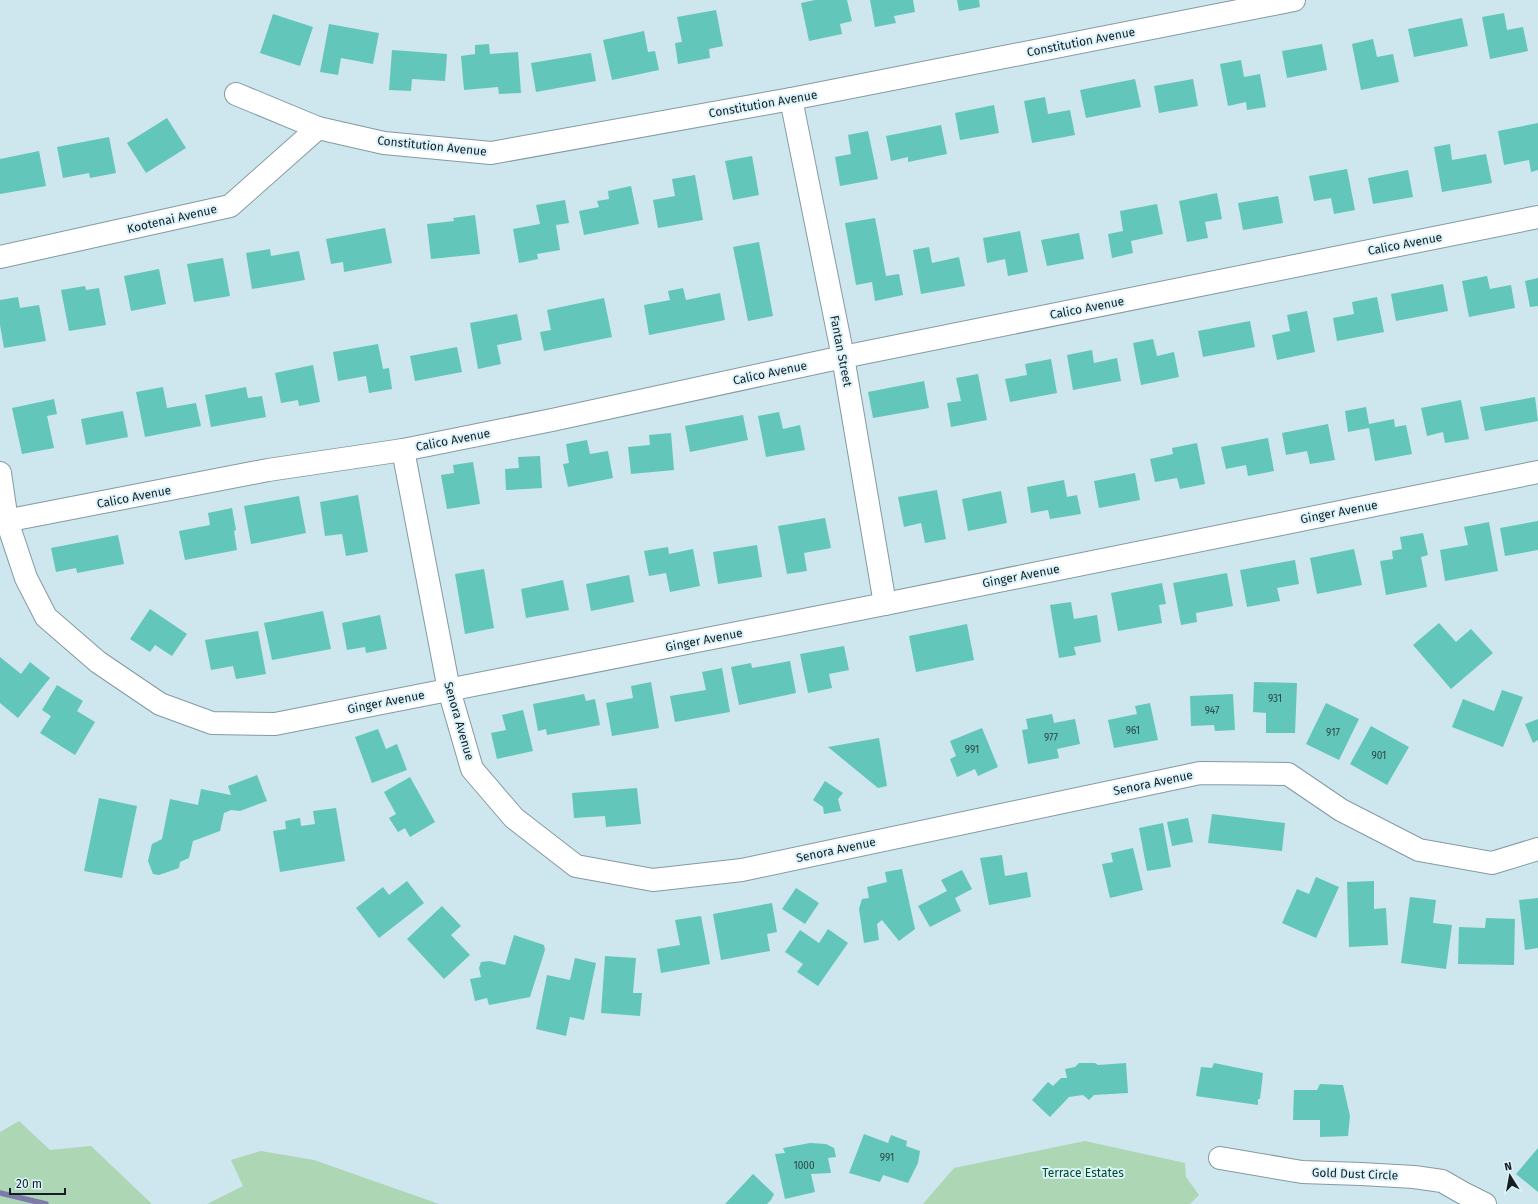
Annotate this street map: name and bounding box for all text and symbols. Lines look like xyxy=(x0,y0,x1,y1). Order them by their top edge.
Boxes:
street label: Constitution Avenue xyxy=(1026,25,1136,59)
street label: Constitution Avenue xyxy=(708,88,818,120)
street label: Constitution Avenue xyxy=(377,133,487,159)
street label: Kootenai Avenue xyxy=(126,202,218,236)
street label: Calico Avenue xyxy=(1367,230,1443,258)
street label: Calico Avenue xyxy=(1049,294,1125,322)
street label: Fantan Street xyxy=(827,314,855,388)
street label: Calico Avenue xyxy=(732,358,808,388)
street label: Calico Avenue xyxy=(415,426,491,454)
street label: Calico Avenue xyxy=(96,483,172,511)
street label: Ginger Avenue xyxy=(1299,498,1379,526)
street label: Ginger Avenue xyxy=(981,562,1061,590)
street label: Ginger Avenue xyxy=(664,626,744,654)
street label: Senora Avenue xyxy=(441,680,477,762)
street label: Ginger Avenue xyxy=(346,688,426,716)
house number: 931 xyxy=(1268,693,1282,705)
house number: 947 xyxy=(1205,705,1220,717)
house number: 961 xyxy=(1126,725,1140,737)
house number: 917 xyxy=(1326,727,1340,739)
house number: 977 xyxy=(1044,732,1059,744)
house number: 991 xyxy=(965,744,979,756)
house number: 901 xyxy=(1372,750,1386,762)
street label: Senora Avenue xyxy=(1112,768,1194,798)
street label: Senora Avenue xyxy=(795,835,877,865)
house number: 991 xyxy=(880,1152,894,1164)
north arrow xyxy=(1490,1156,1530,1196)
house number: 1000 xyxy=(793,1160,815,1172)
text: N xyxy=(1503,1160,1513,1174)
street label: Gold Dust Circle xyxy=(1312,1165,1398,1183)
park label: Terrace Estates xyxy=(1042,1166,1124,1180)
scale bar xyxy=(10,1170,65,1196)
text: 20 m xyxy=(16,1177,42,1191)

